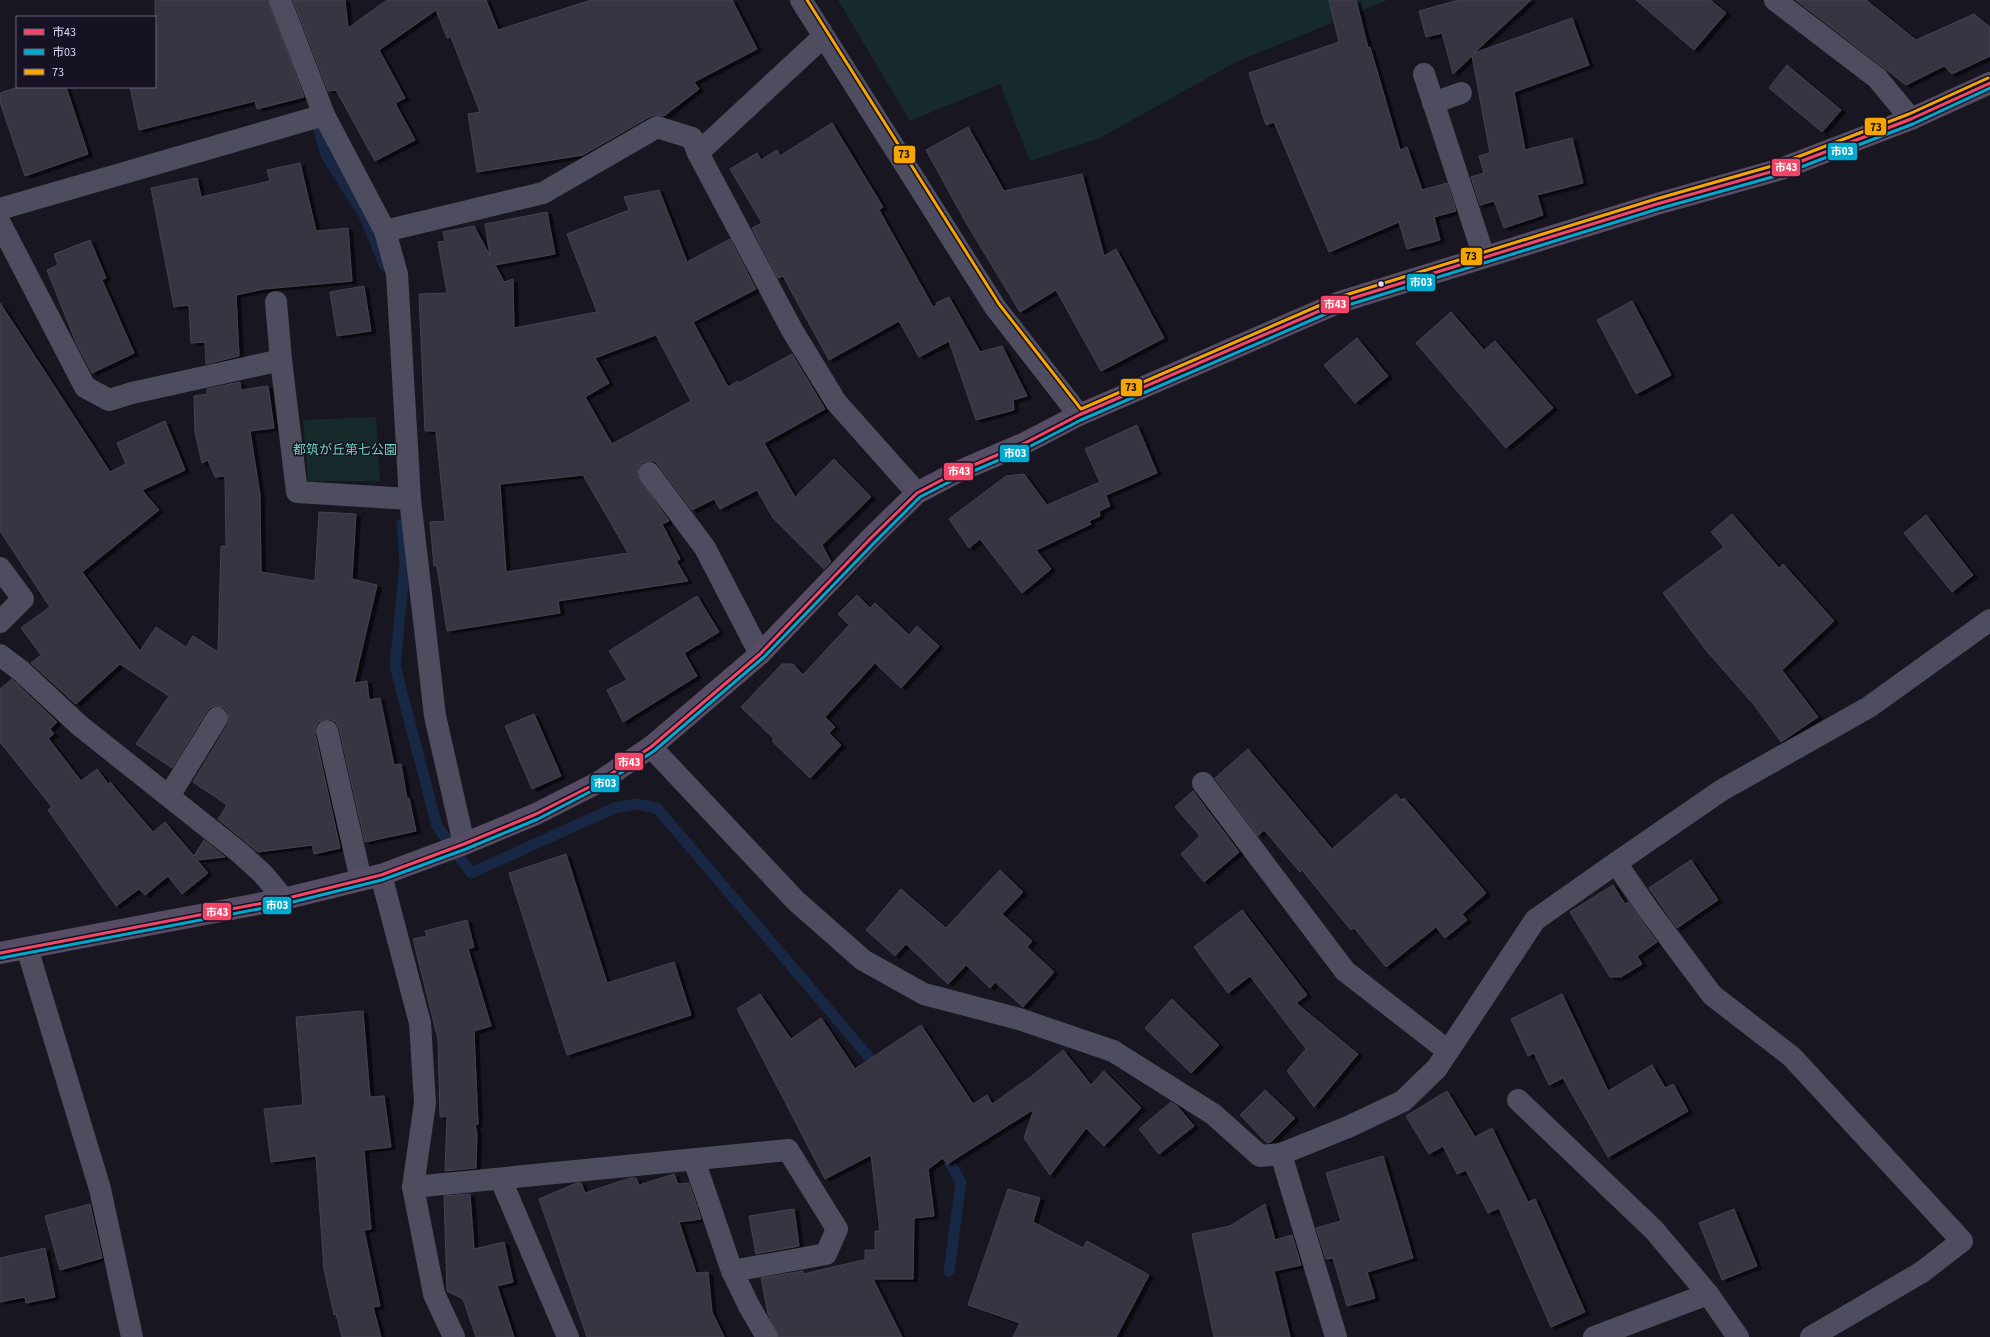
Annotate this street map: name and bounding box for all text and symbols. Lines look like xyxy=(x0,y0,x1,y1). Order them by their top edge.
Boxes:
legend xyxy=(16,16,156,88)
text: 市43 xyxy=(52,24,76,41)
text: 市03 xyxy=(52,44,76,61)
text: 73 xyxy=(52,64,64,81)
line badge: 73 xyxy=(1864,117,1887,136)
text: 73 xyxy=(1870,120,1882,135)
line badge: 市03 xyxy=(1827,142,1858,161)
text: 市03 xyxy=(1831,144,1853,159)
line badge: 73 xyxy=(893,145,916,164)
text: 73 xyxy=(898,147,910,162)
line badge: 市43 xyxy=(1771,158,1801,177)
text: 市43 xyxy=(1775,160,1797,175)
line badge: 73 xyxy=(1460,247,1483,266)
text: 73 xyxy=(1465,249,1477,264)
line badge: 市03 xyxy=(1406,273,1436,292)
text: 市03 xyxy=(1410,275,1432,290)
unlabelled marker xyxy=(1376,279,1386,289)
line badge: 市43 xyxy=(1320,295,1350,314)
text: 市43 xyxy=(1324,297,1346,312)
line badge: 73 xyxy=(1120,378,1143,397)
text: 73 xyxy=(1125,380,1137,395)
park label: 都筑が丘第七公園 xyxy=(293,441,397,459)
line badge: 市03 xyxy=(999,444,1030,463)
text: 市03 xyxy=(1004,446,1026,461)
line badge: 市43 xyxy=(943,462,974,481)
text: 市43 xyxy=(948,464,970,479)
line badge: 市43 xyxy=(614,752,644,771)
text: 市43 xyxy=(618,755,640,770)
line badge: 市03 xyxy=(590,774,620,793)
text: 市03 xyxy=(594,776,616,791)
line badge: 市03 xyxy=(262,896,292,915)
text: 市03 xyxy=(266,898,288,913)
line badge: 市43 xyxy=(202,902,232,921)
text: 市43 xyxy=(206,905,228,920)

